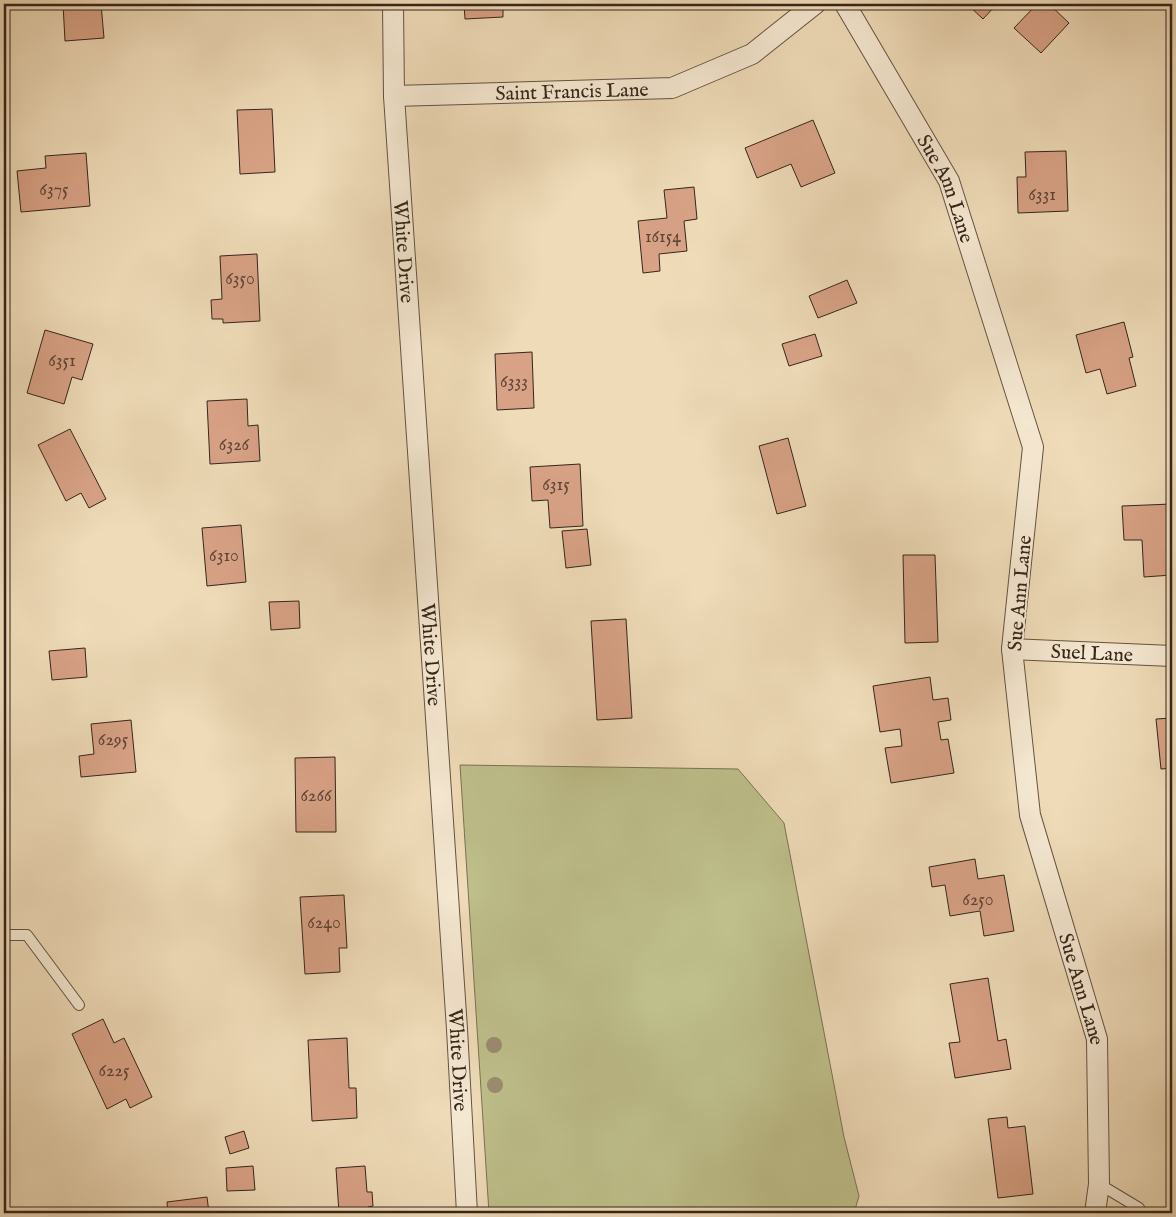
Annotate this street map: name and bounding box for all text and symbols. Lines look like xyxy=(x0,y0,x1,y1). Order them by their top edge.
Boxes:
street label: Saint Francis Lane xyxy=(495,78,649,107)
street label: Sue Ann Lane xyxy=(910,130,979,246)
house number: 6375 xyxy=(39,179,69,202)
house number: 6331 xyxy=(1028,184,1056,207)
street label: White Drive xyxy=(387,200,419,304)
house number: 16154 xyxy=(645,226,681,249)
house number: 6350 xyxy=(225,268,255,291)
house number: 6351 xyxy=(48,350,76,373)
house number: 6333 xyxy=(500,371,528,394)
house number: 6326 xyxy=(219,434,250,457)
house number: 6315 xyxy=(542,474,570,497)
street label: Sue Ann Lane xyxy=(1003,534,1038,652)
house number: 6310 xyxy=(209,545,239,568)
street label: White Drive xyxy=(414,603,446,707)
street label: Suel Lane xyxy=(1050,640,1134,668)
house number: 6295 xyxy=(98,729,129,752)
house number: 6266 xyxy=(300,785,332,808)
house number: 6250 xyxy=(962,889,994,912)
house number: 6240 xyxy=(307,912,341,935)
street label: Sue Ann Lane xyxy=(1052,930,1108,1045)
street label: White Drive xyxy=(442,1008,472,1112)
house number: 6225 xyxy=(99,1060,130,1083)

